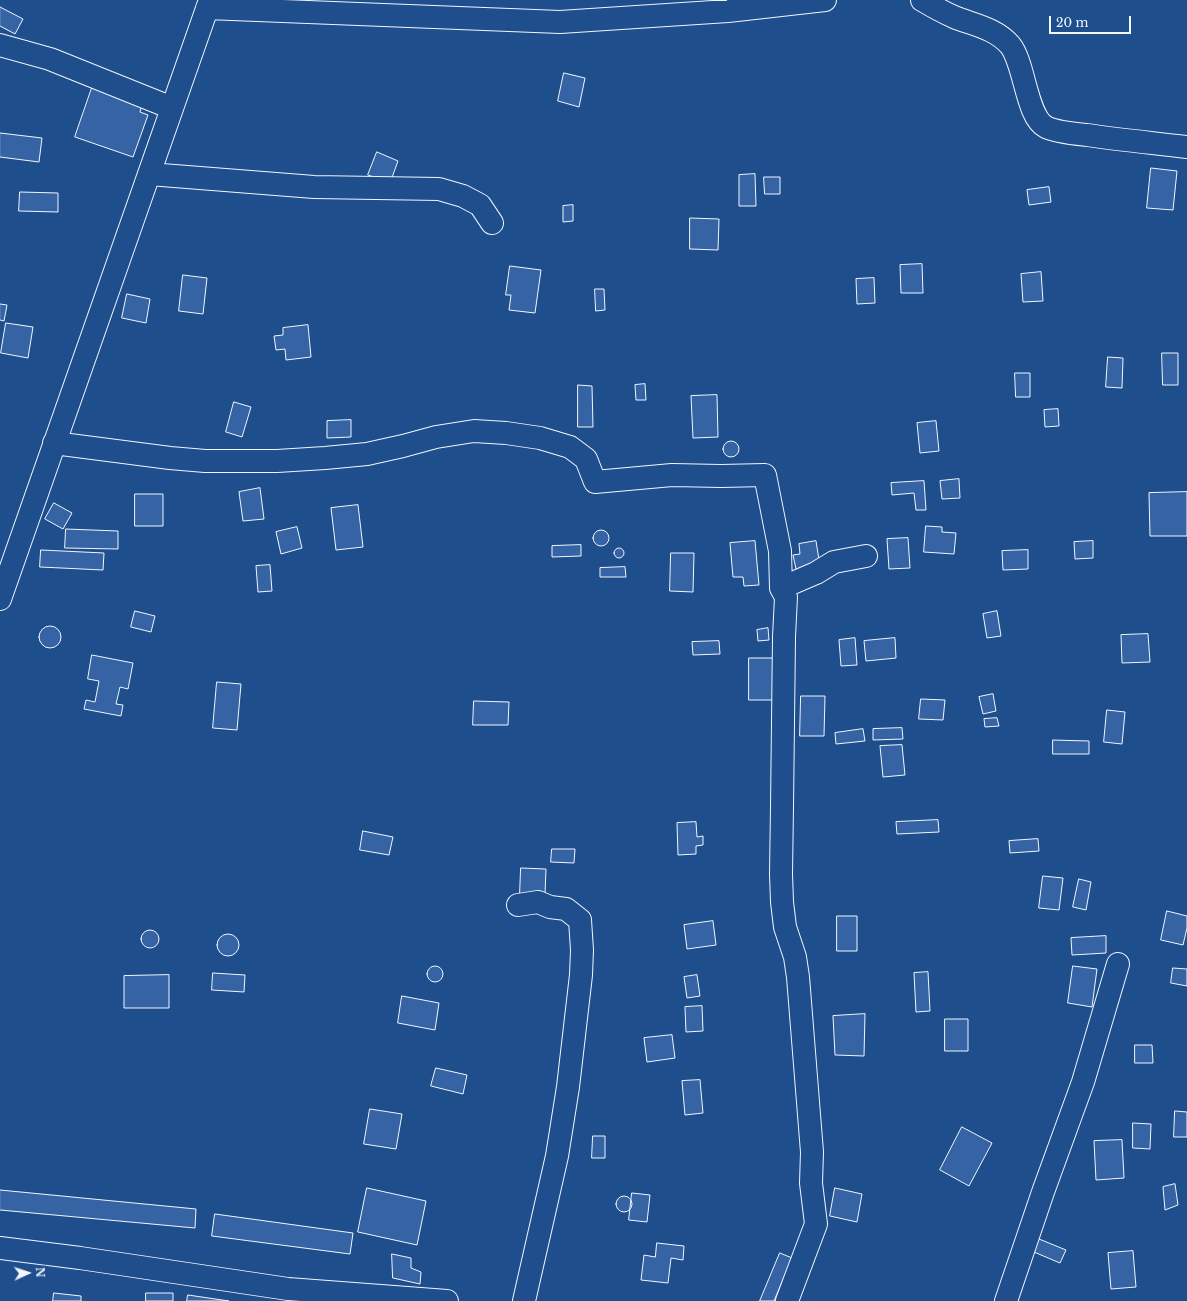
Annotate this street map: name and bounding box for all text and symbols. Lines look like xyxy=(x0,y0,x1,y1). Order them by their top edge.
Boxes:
scale bar xyxy=(1051,8,1133,34)
text: 20 m xyxy=(1056,15,1088,30)
north arrow xyxy=(8,1253,48,1293)
text: N xyxy=(33,1267,47,1278)

